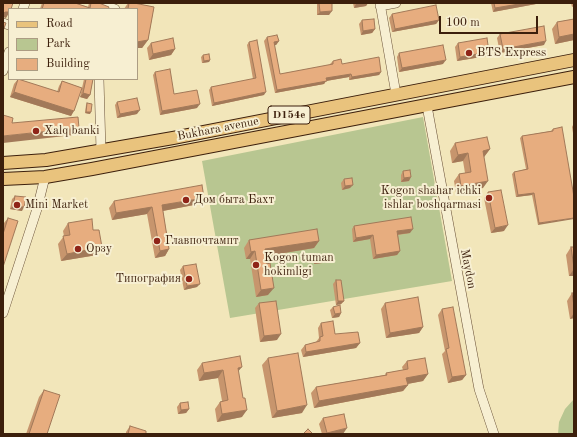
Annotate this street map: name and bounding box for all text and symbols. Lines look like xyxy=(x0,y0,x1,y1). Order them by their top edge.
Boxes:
legend xyxy=(8,8,138,80)
scale bar xyxy=(441,8,540,34)
text: 100 m xyxy=(446,17,480,29)
text: Road xyxy=(46,18,73,30)
text: Park xyxy=(46,38,71,50)
place label: BTS Express xyxy=(477,46,546,60)
marker: BTS Express xyxy=(464,48,474,58)
text: Building xyxy=(46,58,90,70)
road number: D154e xyxy=(268,106,310,124)
street label: Bukhara avenue xyxy=(176,114,260,144)
place label: Xalq banki xyxy=(44,124,100,138)
marker: Xalq banki xyxy=(31,126,41,136)
place label: Kogon shahar ichki ishlar boshqarmasi xyxy=(381,184,481,212)
place label: Дом быта Бахт xyxy=(194,193,274,207)
marker: Kogon shahar ichki ishlar boshqarmasi xyxy=(484,193,494,203)
marker: Дом быта Бахт xyxy=(181,195,191,205)
place label: Mini Market xyxy=(25,198,88,212)
marker: Mini Market xyxy=(12,200,22,210)
place label: Главпочтампт xyxy=(165,234,239,248)
marker: Главпочтампт xyxy=(152,236,162,246)
place label: Орзу xyxy=(86,242,112,256)
marker: Орзу xyxy=(73,244,83,254)
street label: Maydon xyxy=(457,248,479,290)
place label: Kogon tuman hokimligi xyxy=(264,251,334,279)
marker: Kogon tuman hokimligi xyxy=(251,260,261,270)
place label: Типография xyxy=(115,272,181,286)
marker: Типография xyxy=(184,274,194,284)

